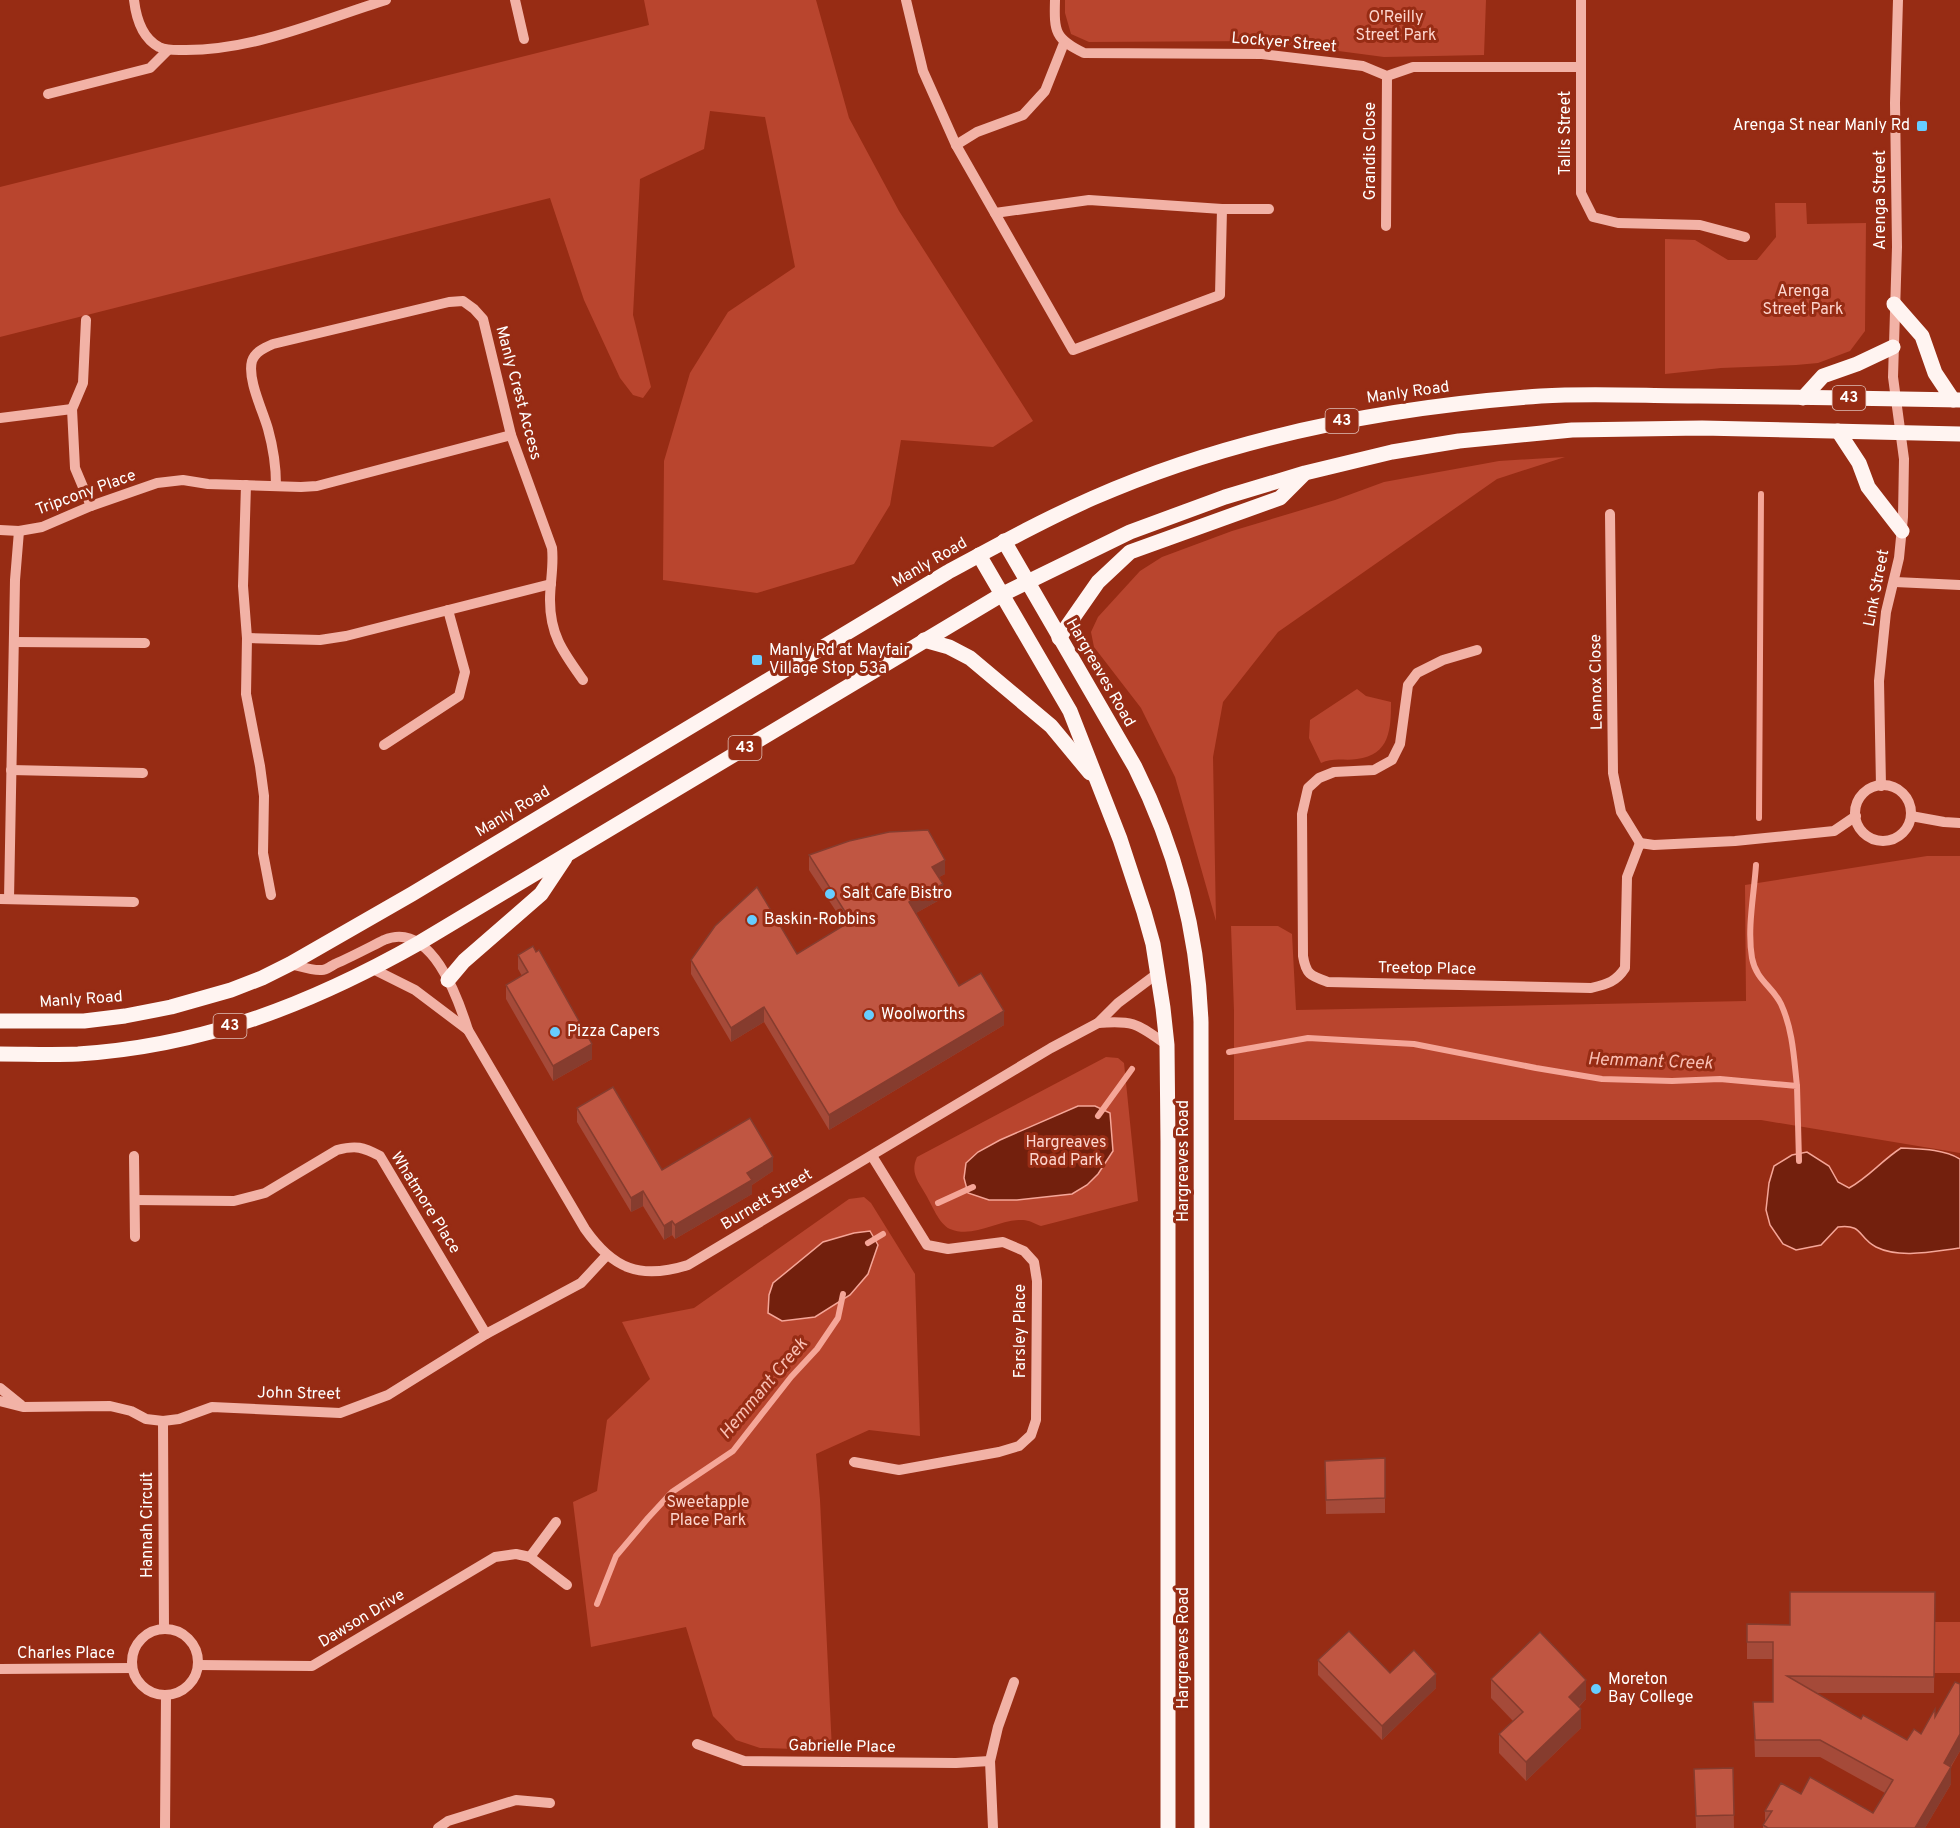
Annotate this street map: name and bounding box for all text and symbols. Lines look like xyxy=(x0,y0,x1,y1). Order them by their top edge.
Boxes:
park label: O'Reilly Street Park xyxy=(1356,8,1436,46)
street label: Lockyer Street xyxy=(1231,28,1337,58)
street label: Tallis Street xyxy=(1556,91,1576,175)
street label: Grandis Close xyxy=(1361,102,1381,200)
place label: Arenga St near Manly Rd xyxy=(1733,116,1910,136)
marker: Arenga St near Manly Rd xyxy=(1915,119,1929,133)
street label: Arenga Street xyxy=(1871,150,1891,250)
park label: Arenga Street Park xyxy=(1763,282,1843,320)
street label: Manly Crest Access xyxy=(490,324,546,462)
street label: Manly Road xyxy=(1365,377,1451,409)
road number: 43 xyxy=(1832,386,1866,410)
road number: 43 xyxy=(1326,409,1358,433)
street label: Tripcony Place xyxy=(33,466,139,520)
street label: Manly Road xyxy=(889,533,971,593)
street label: Link Street xyxy=(1860,548,1894,628)
street label: Hargreaves Road xyxy=(1061,615,1139,731)
street label: Lennox Close xyxy=(1586,634,1608,730)
place label: Manly Rd at Mayfair Village Stop 53a xyxy=(769,641,910,679)
marker: Manly Rd at Mayfair Village Stop 53a xyxy=(750,653,764,667)
road number: 43 xyxy=(728,736,762,760)
street label: Manly Road xyxy=(472,782,554,842)
place label: Salt Cafe Bistro xyxy=(842,884,952,904)
marker: Salt Cafe Bistro xyxy=(823,887,837,901)
place label: Baskin-Robbins xyxy=(764,910,876,930)
marker: Baskin-Robbins xyxy=(745,913,759,927)
street label: Treetop Place xyxy=(1378,958,1476,980)
street label: Manly Road xyxy=(39,987,123,1013)
place label: Woolworths xyxy=(881,1005,965,1025)
marker: Woolworths xyxy=(862,1008,876,1022)
road number: 43 xyxy=(214,1014,246,1038)
place label: Pizza Capers xyxy=(567,1022,660,1042)
marker: Pizza Capers xyxy=(548,1025,562,1039)
water label: Hemmant Creek xyxy=(1587,1048,1714,1076)
street label: Hargreaves Road xyxy=(1174,1100,1194,1222)
park label: Hargreaves Road Park xyxy=(1025,1133,1107,1171)
street label: Whatmore Place xyxy=(386,1148,464,1258)
street label: Burnett Street xyxy=(718,1165,816,1235)
street label: Farsley Place xyxy=(1011,1284,1031,1378)
water label: Hemmant Creek xyxy=(715,1333,814,1444)
street label: John Street xyxy=(257,1383,341,1405)
street label: Hannah Circuit xyxy=(138,1472,158,1578)
park label: Sweetapple Place Park xyxy=(667,1493,749,1531)
street label: Dawson Drive xyxy=(315,1585,409,1653)
street label: Hargreaves Road xyxy=(1174,1587,1194,1709)
street label: Charles Place xyxy=(17,1644,115,1664)
place label: Moreton Bay College xyxy=(1608,1670,1693,1708)
marker: Moreton Bay College xyxy=(1589,1682,1603,1696)
street label: Gabrielle Place xyxy=(788,1736,896,1758)

